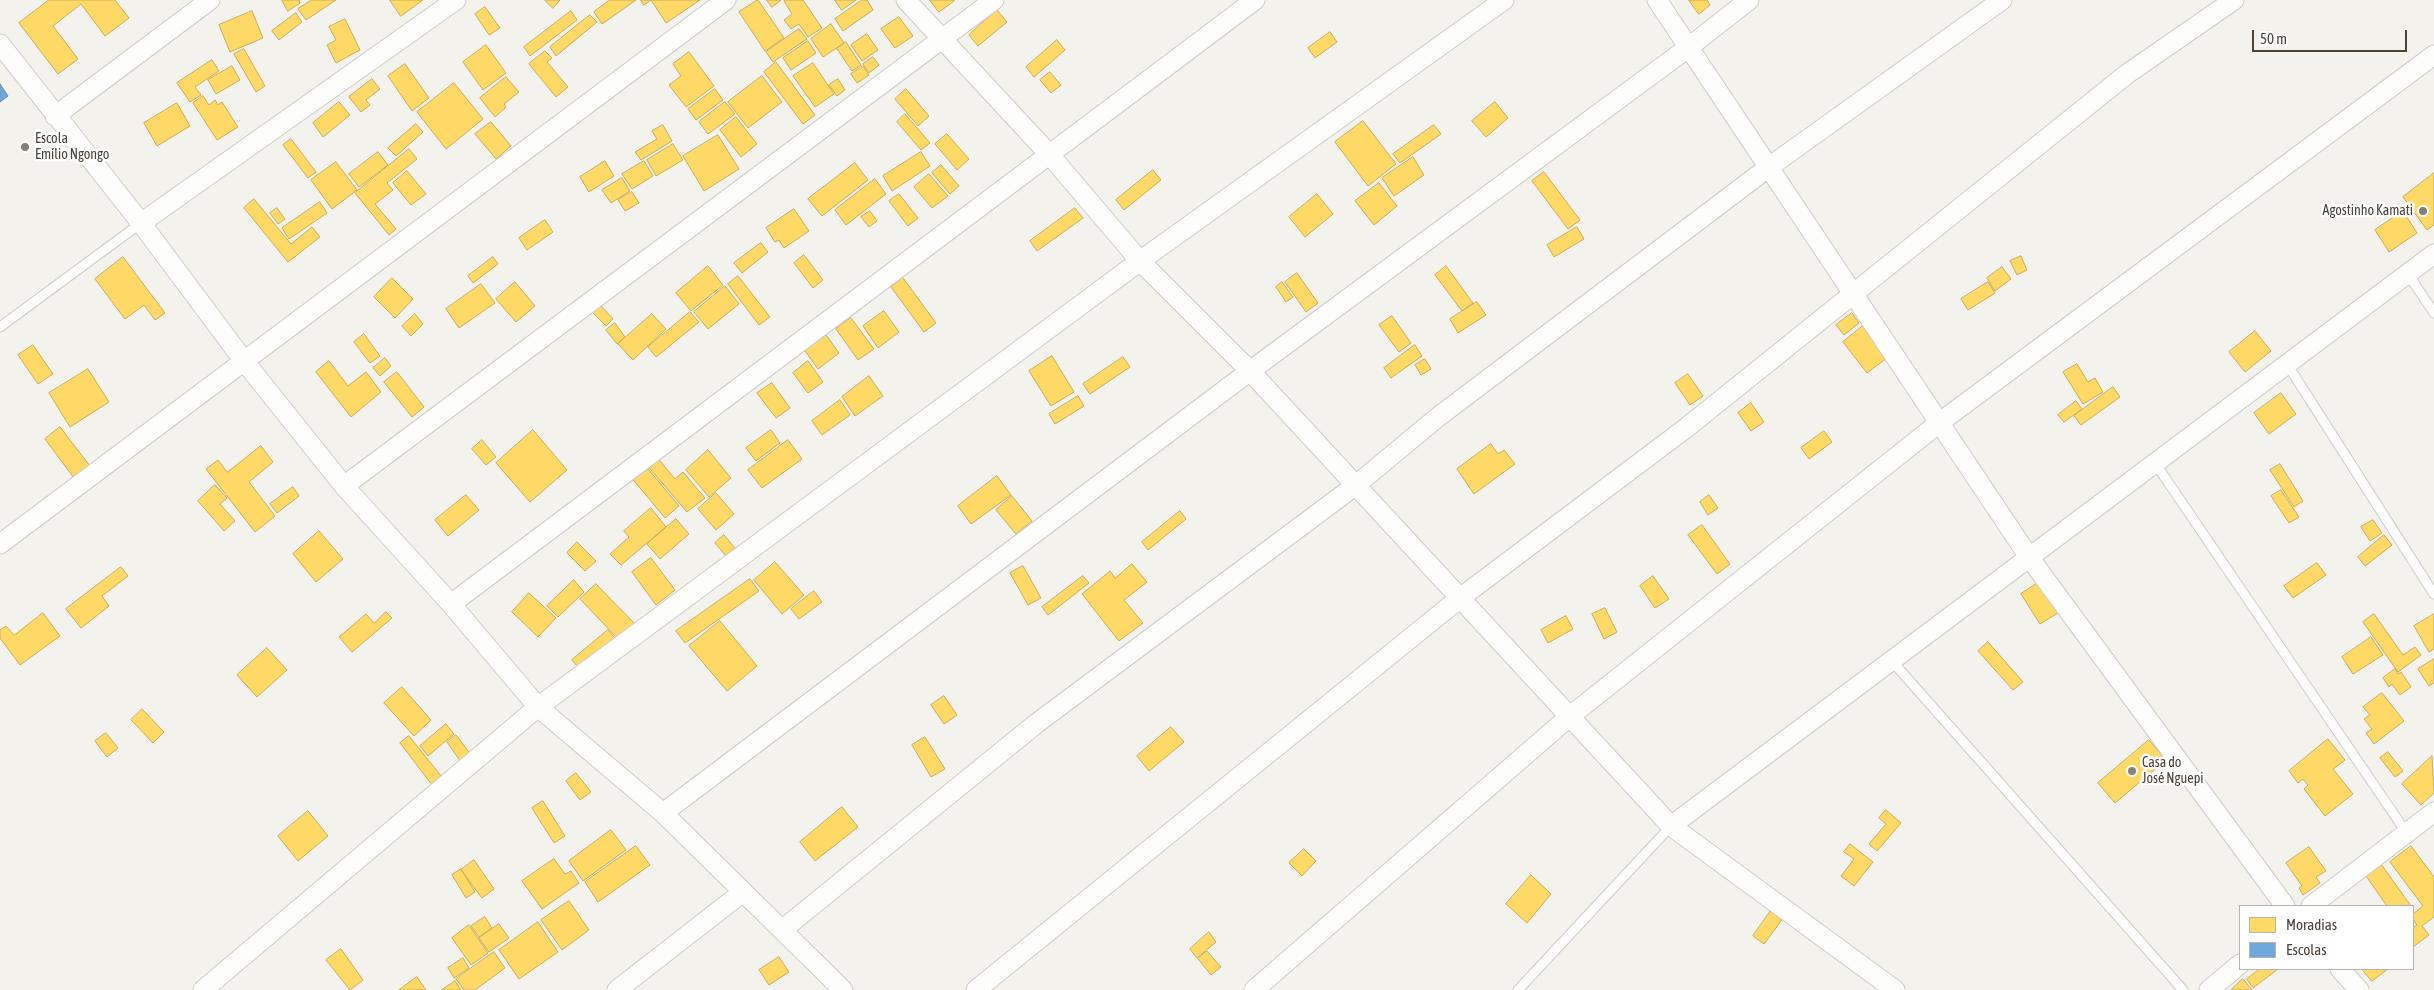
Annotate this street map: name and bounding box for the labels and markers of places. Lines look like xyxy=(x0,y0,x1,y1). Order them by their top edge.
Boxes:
place label: Escola Emílio Ngongo xyxy=(35,131,109,164)
marker: Escola Emílio Ngongo xyxy=(19,141,31,153)
place label: Agostinho Kamati xyxy=(2323,203,2413,219)
marker: Agostinho Kamati xyxy=(2417,205,2429,217)
place label: Casa do José Nguepi xyxy=(2142,755,2204,788)
marker: Casa do José Nguepi xyxy=(2126,765,2138,777)

